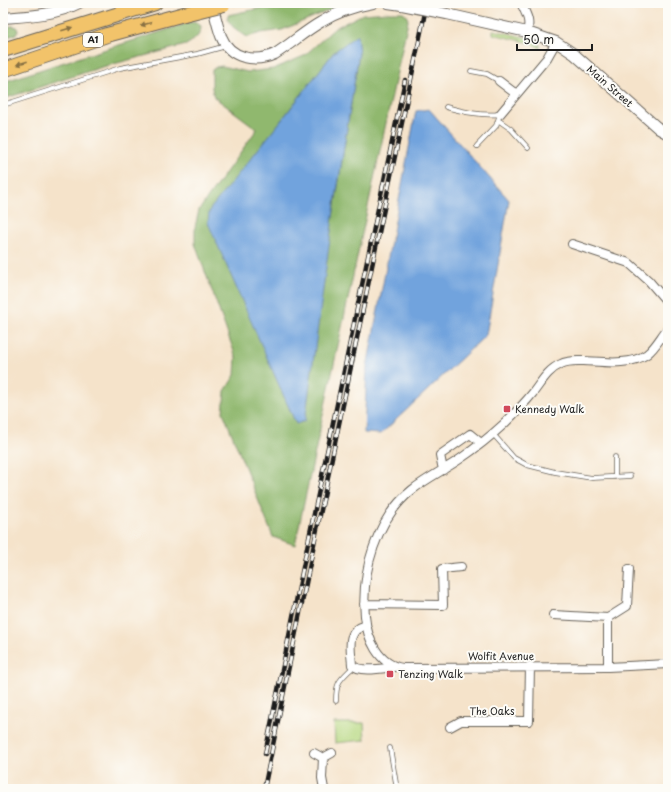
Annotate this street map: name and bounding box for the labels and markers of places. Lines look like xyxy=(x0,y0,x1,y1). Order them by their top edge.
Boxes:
place label: Kennedy Walk xyxy=(515,401,584,417)
marker: Kennedy Walk xyxy=(502,404,512,414)
place label: Tenzing Walk xyxy=(398,666,463,681)
marker: Tenzing Walk xyxy=(385,669,395,679)

